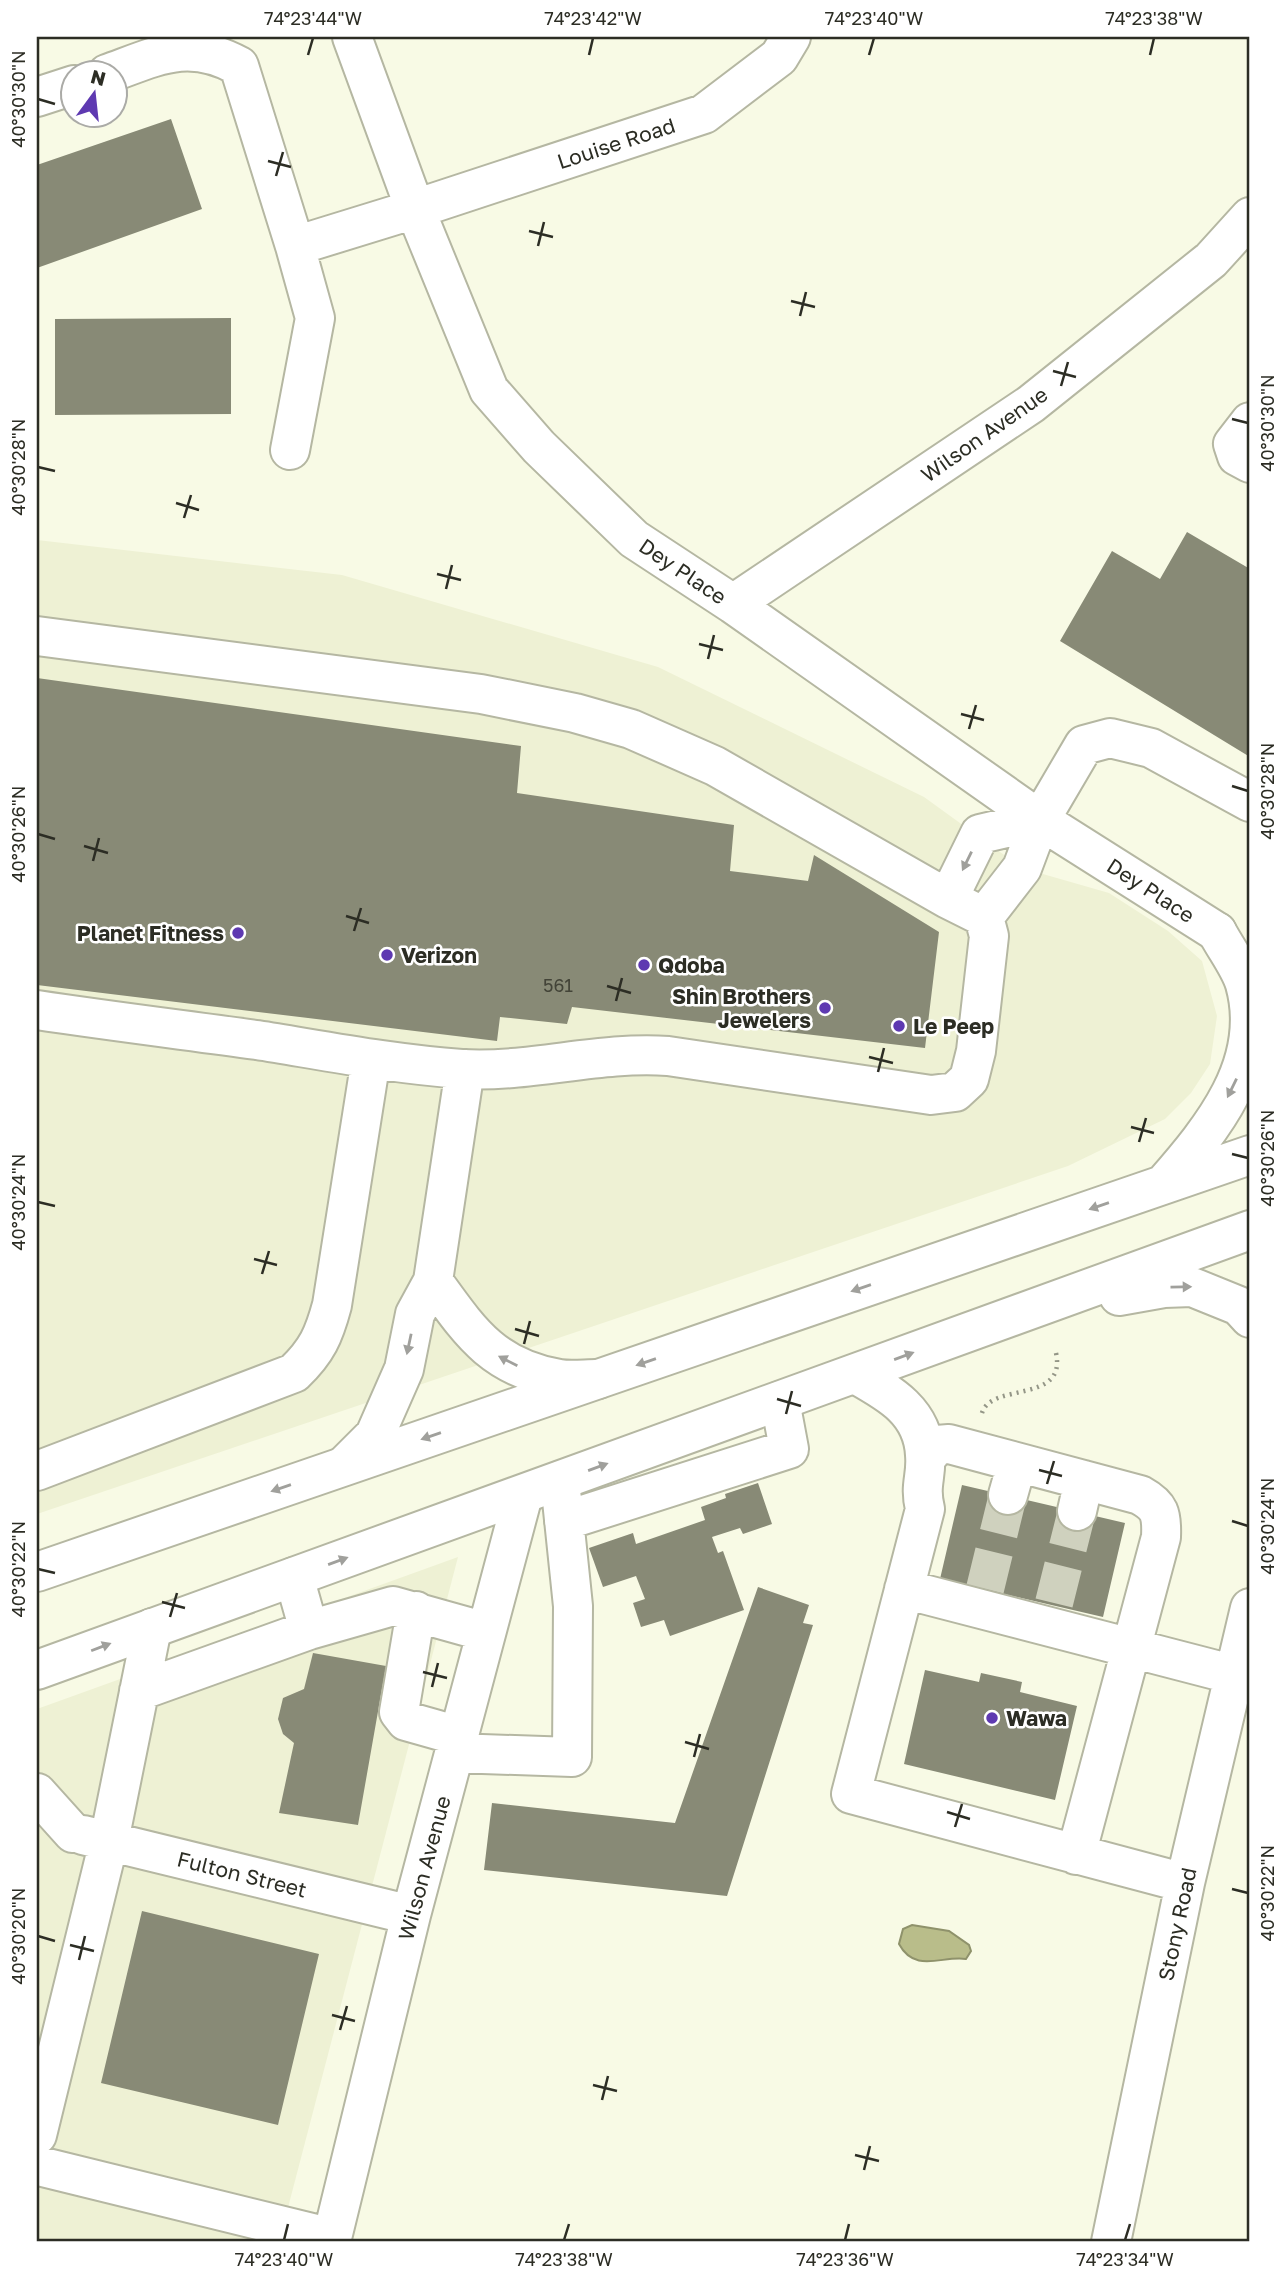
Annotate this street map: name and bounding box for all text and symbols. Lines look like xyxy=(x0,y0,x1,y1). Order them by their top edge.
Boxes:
text: 74°23'44"W xyxy=(264,7,362,29)
text: 74°23'42"W xyxy=(544,7,642,29)
text: 74°23'40"W xyxy=(825,7,923,29)
text: 74°23'38"W xyxy=(1105,7,1203,29)
text: 40°30'30"N xyxy=(7,50,29,148)
north arrow xyxy=(60,60,130,130)
text: N xyxy=(89,64,108,90)
street label: Louise Road xyxy=(554,112,678,174)
text: 40°30'30"N xyxy=(1256,374,1278,472)
street label: Wilson Avenue xyxy=(916,381,1052,487)
text: 40°30'28"N xyxy=(7,419,29,515)
street label: Dey Place xyxy=(635,532,731,610)
text: 40°30'28"N xyxy=(1256,743,1278,839)
text: 40°30'26"N xyxy=(7,786,29,882)
one-way arrow xyxy=(962,851,973,871)
street label: Dey Place xyxy=(1102,852,1200,928)
place label: Planet Fitness xyxy=(77,920,224,946)
marker: Planet Fitness xyxy=(230,925,246,941)
place label: Verizon xyxy=(401,942,477,968)
marker: Verizon xyxy=(379,947,395,963)
place label: Qdoba xyxy=(658,952,725,978)
marker: Qdoba xyxy=(636,957,652,973)
house number: 561 xyxy=(543,974,573,996)
place label: Shin Brothers Jewelers xyxy=(672,983,811,1033)
marker: Shin Brothers Jewelers xyxy=(817,1000,833,1016)
place label: Le Peep xyxy=(913,1013,994,1039)
marker: Le Peep xyxy=(891,1018,907,1034)
one-way arrow xyxy=(1227,1078,1238,1098)
text: 40°30'26"N xyxy=(1256,1110,1278,1206)
text: 40°30'24"N xyxy=(7,1154,29,1250)
one-way arrow xyxy=(1089,1201,1110,1212)
one-way arrow xyxy=(1170,1282,1192,1293)
one-way arrow xyxy=(850,1283,871,1294)
one-way arrow xyxy=(403,1333,414,1355)
one-way arrow xyxy=(893,1350,914,1361)
one-way arrow xyxy=(498,1356,518,1368)
one-way arrow xyxy=(635,1357,656,1368)
one-way arrow xyxy=(420,1431,441,1442)
one-way arrow xyxy=(587,1462,608,1473)
text: 40°30'24"N xyxy=(1256,1478,1278,1574)
one-way arrow xyxy=(270,1483,291,1494)
text: 40°30'22"N xyxy=(7,1521,29,1617)
one-way arrow xyxy=(327,1555,348,1566)
one-way arrow xyxy=(90,1642,111,1653)
place label: Wawa xyxy=(1006,1705,1067,1731)
marker: Wawa xyxy=(984,1710,1000,1726)
street label: Wilson Avenue xyxy=(392,1793,456,1943)
street label: Fulton Street xyxy=(174,1845,310,1903)
text: 40°30'22"N xyxy=(1256,1845,1278,1941)
street label: Stony Road xyxy=(1152,1865,1202,1983)
text: 40°30'20"N xyxy=(7,1887,29,1985)
text: 74°23'40"W xyxy=(235,2248,333,2270)
text: 74°23'38"W xyxy=(515,2248,613,2270)
text: 74°23'36"W xyxy=(796,2248,894,2270)
text: 74°23'34"W xyxy=(1076,2248,1174,2270)

